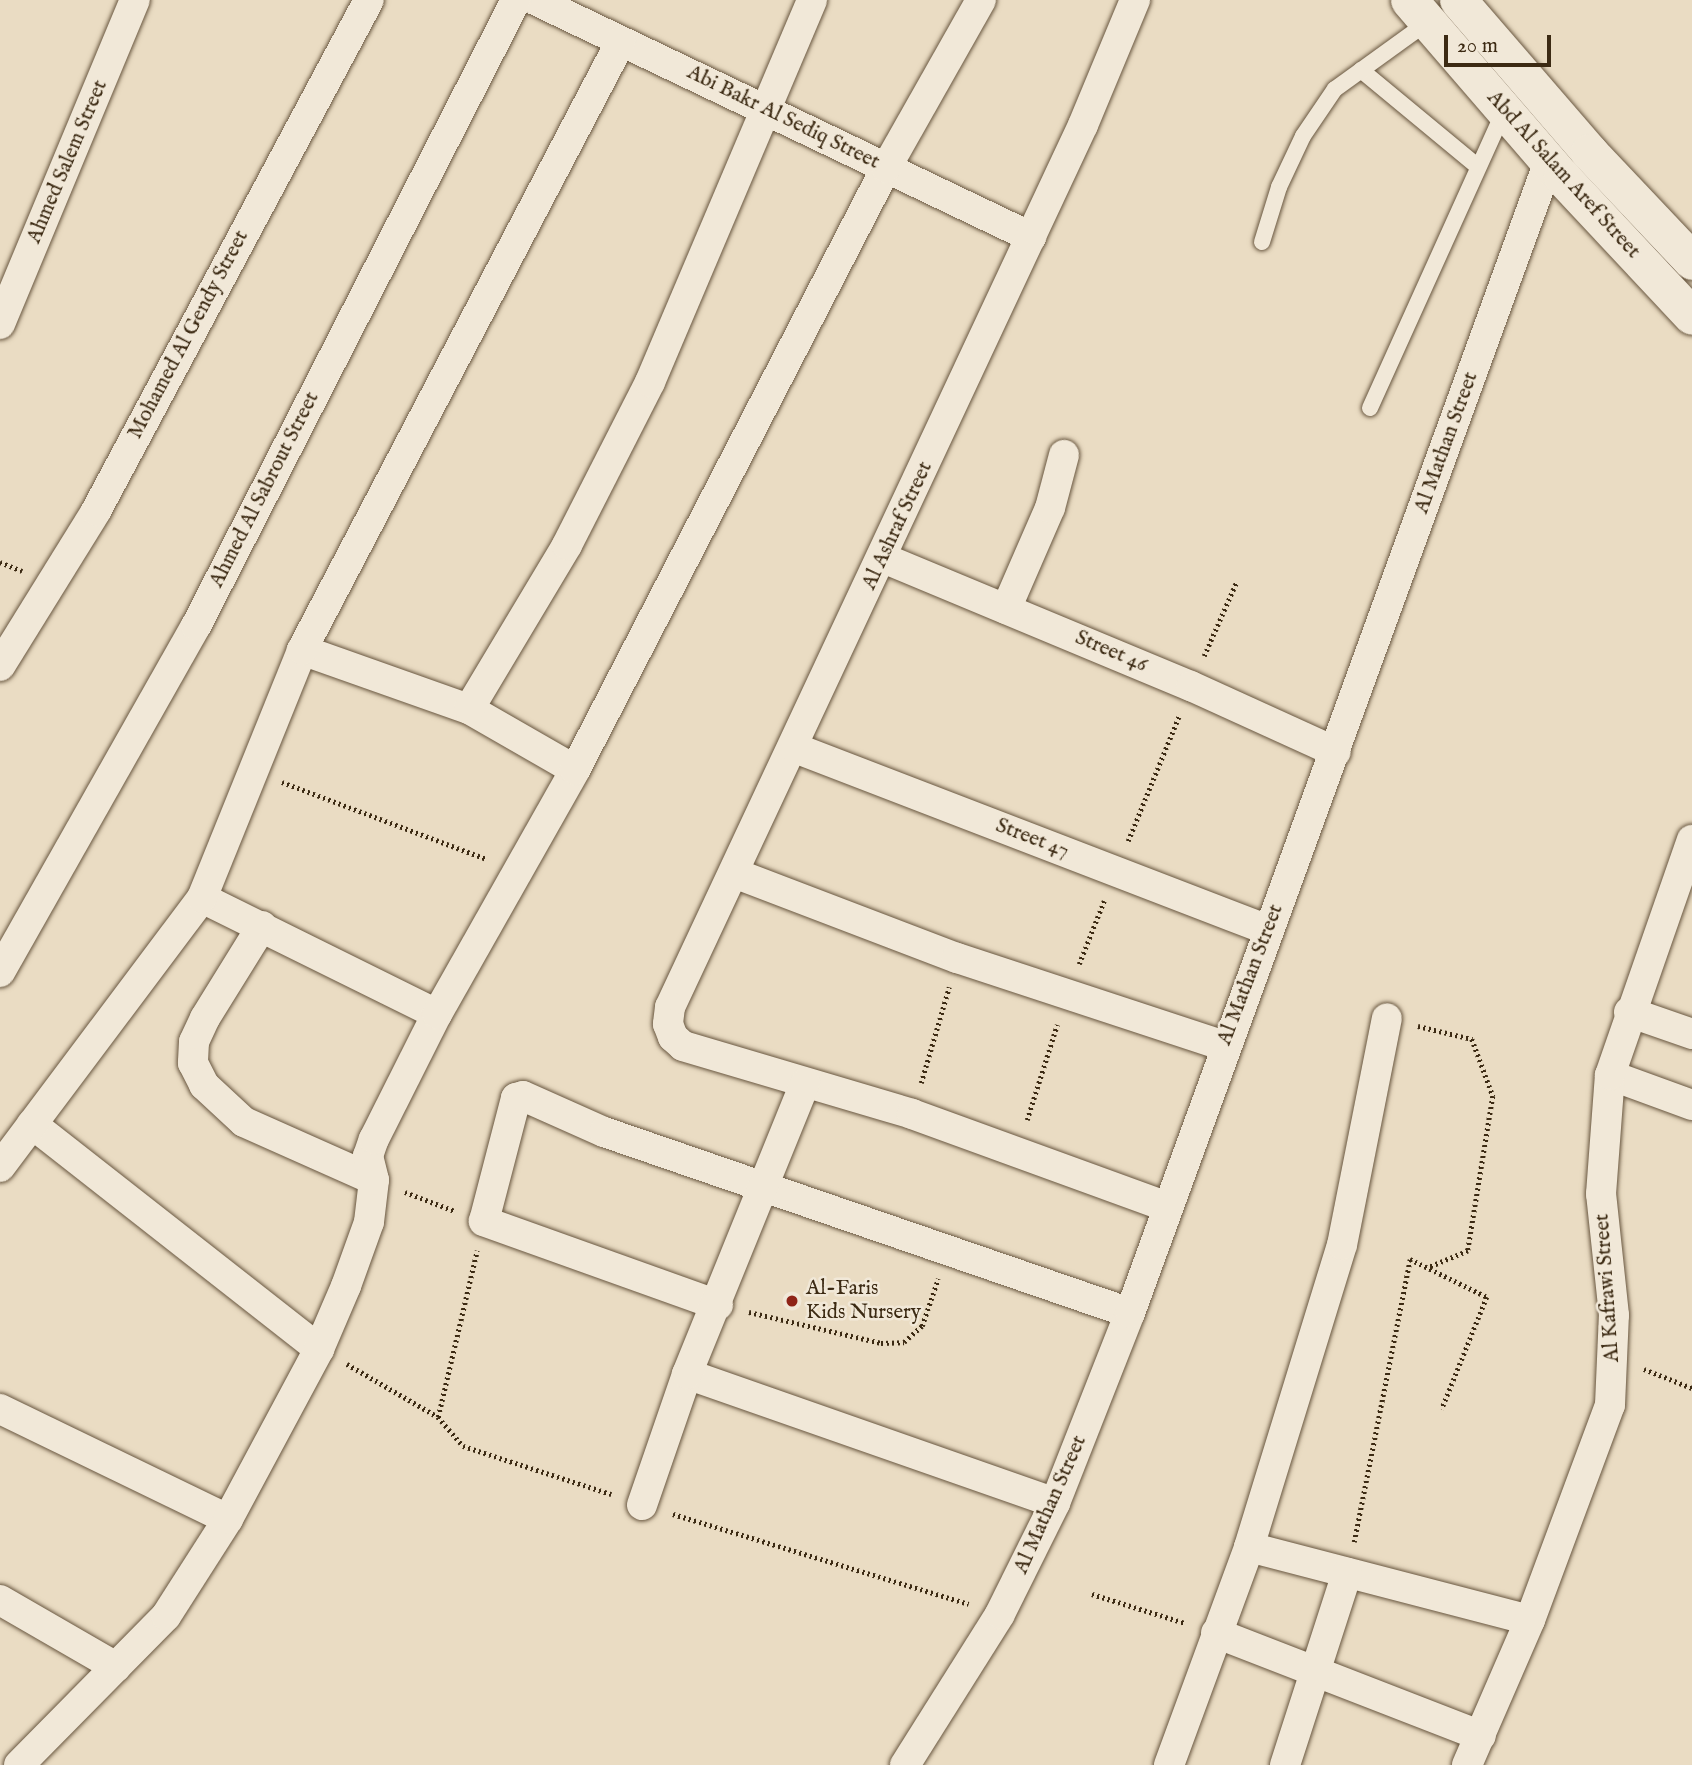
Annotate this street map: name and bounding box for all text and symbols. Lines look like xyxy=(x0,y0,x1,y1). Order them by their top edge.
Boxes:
scale bar xyxy=(1447,21,1554,65)
text: 20 m xyxy=(1457,33,1498,60)
street label: Abi Bakr Al Sediq Street xyxy=(683,60,883,176)
street label: Ahmed Salem Street xyxy=(22,77,114,247)
street label: Abd Al Salam Aref Street xyxy=(1481,86,1645,264)
street label: Mohamed Al Gendy Street xyxy=(123,226,255,444)
street label: Al Mathan Street xyxy=(1410,369,1484,517)
street label: Ahmed Al Sabrout Street xyxy=(205,388,325,592)
street label: Al Ashraf Street xyxy=(857,458,939,594)
street label: Street 46 xyxy=(1071,626,1151,678)
street label: Street 47 xyxy=(992,814,1072,864)
street label: Al Mathan Street xyxy=(1213,901,1289,1049)
street label: Al Kafrawi Street xyxy=(1590,1213,1626,1363)
place label: Al-Faris Kids Nursery xyxy=(806,1276,921,1326)
marker: Al-Faris Kids Nursery xyxy=(784,1293,800,1309)
street label: Al Mathan Street xyxy=(1009,1432,1093,1578)

